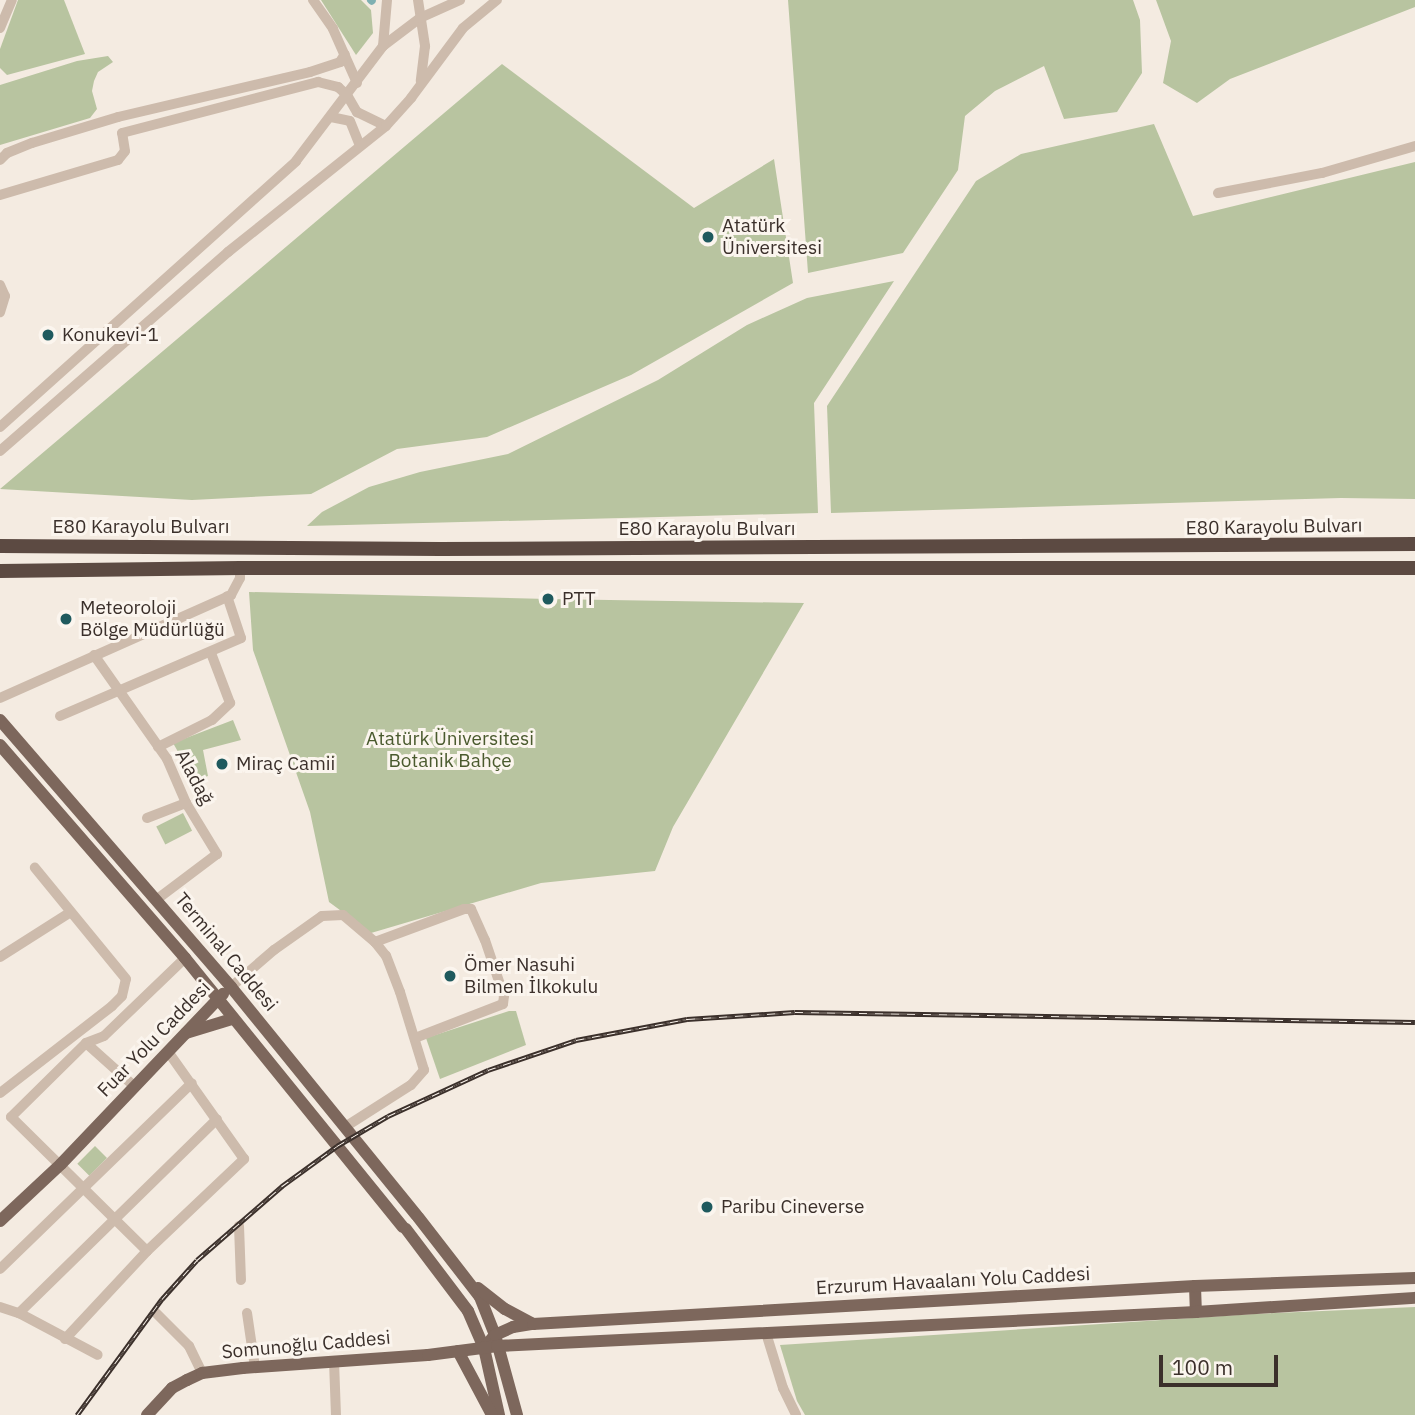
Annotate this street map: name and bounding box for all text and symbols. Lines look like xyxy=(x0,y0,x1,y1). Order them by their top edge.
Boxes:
place label: Atatürk Üniversitesi xyxy=(722,215,822,259)
marker: Atatürk Üniversitesi xyxy=(700,229,716,245)
place label: Konukevi-1 xyxy=(62,324,159,346)
marker: Konukevi-1 xyxy=(40,327,56,343)
street label: E80 Karayolu Bulvarı xyxy=(1185,514,1363,540)
street label: E80 Karayolu Bulvarı xyxy=(53,516,229,538)
street label: E80 Karayolu Bulvarı xyxy=(619,518,795,540)
place label: PTT xyxy=(562,588,596,610)
marker: PTT xyxy=(540,591,556,607)
place label: Meteoroloji Bölge Müdürlüğü xyxy=(80,597,225,641)
marker: Meteoroloji Bölge Müdürlüğü xyxy=(58,611,74,627)
park label: Atatürk Üniversitesi Botanik Bahçe xyxy=(366,728,534,772)
street label: Aladağ xyxy=(170,746,218,808)
place label: Miraç Camii xyxy=(236,753,335,775)
marker: Miraç Camii xyxy=(214,756,230,772)
street label: Terminal Caddesi xyxy=(170,888,282,1016)
place label: Ömer Nasuhi Bilmen İlkokulu xyxy=(464,954,598,998)
marker: Ömer Nasuhi Bilmen İlkokulu xyxy=(442,968,458,984)
street label: Fuar Yolu Caddesi xyxy=(93,976,215,1102)
place label: Paribu Cineverse xyxy=(721,1196,864,1218)
marker: Paribu Cineverse xyxy=(699,1199,715,1215)
street label: Erzurum Havaalanı Yolu Caddesi xyxy=(815,1262,1091,1300)
street label: Somunoğlu Caddesi xyxy=(221,1326,391,1364)
scale bar xyxy=(1163,1342,1282,1386)
text: 100 m xyxy=(1172,1353,1233,1381)

